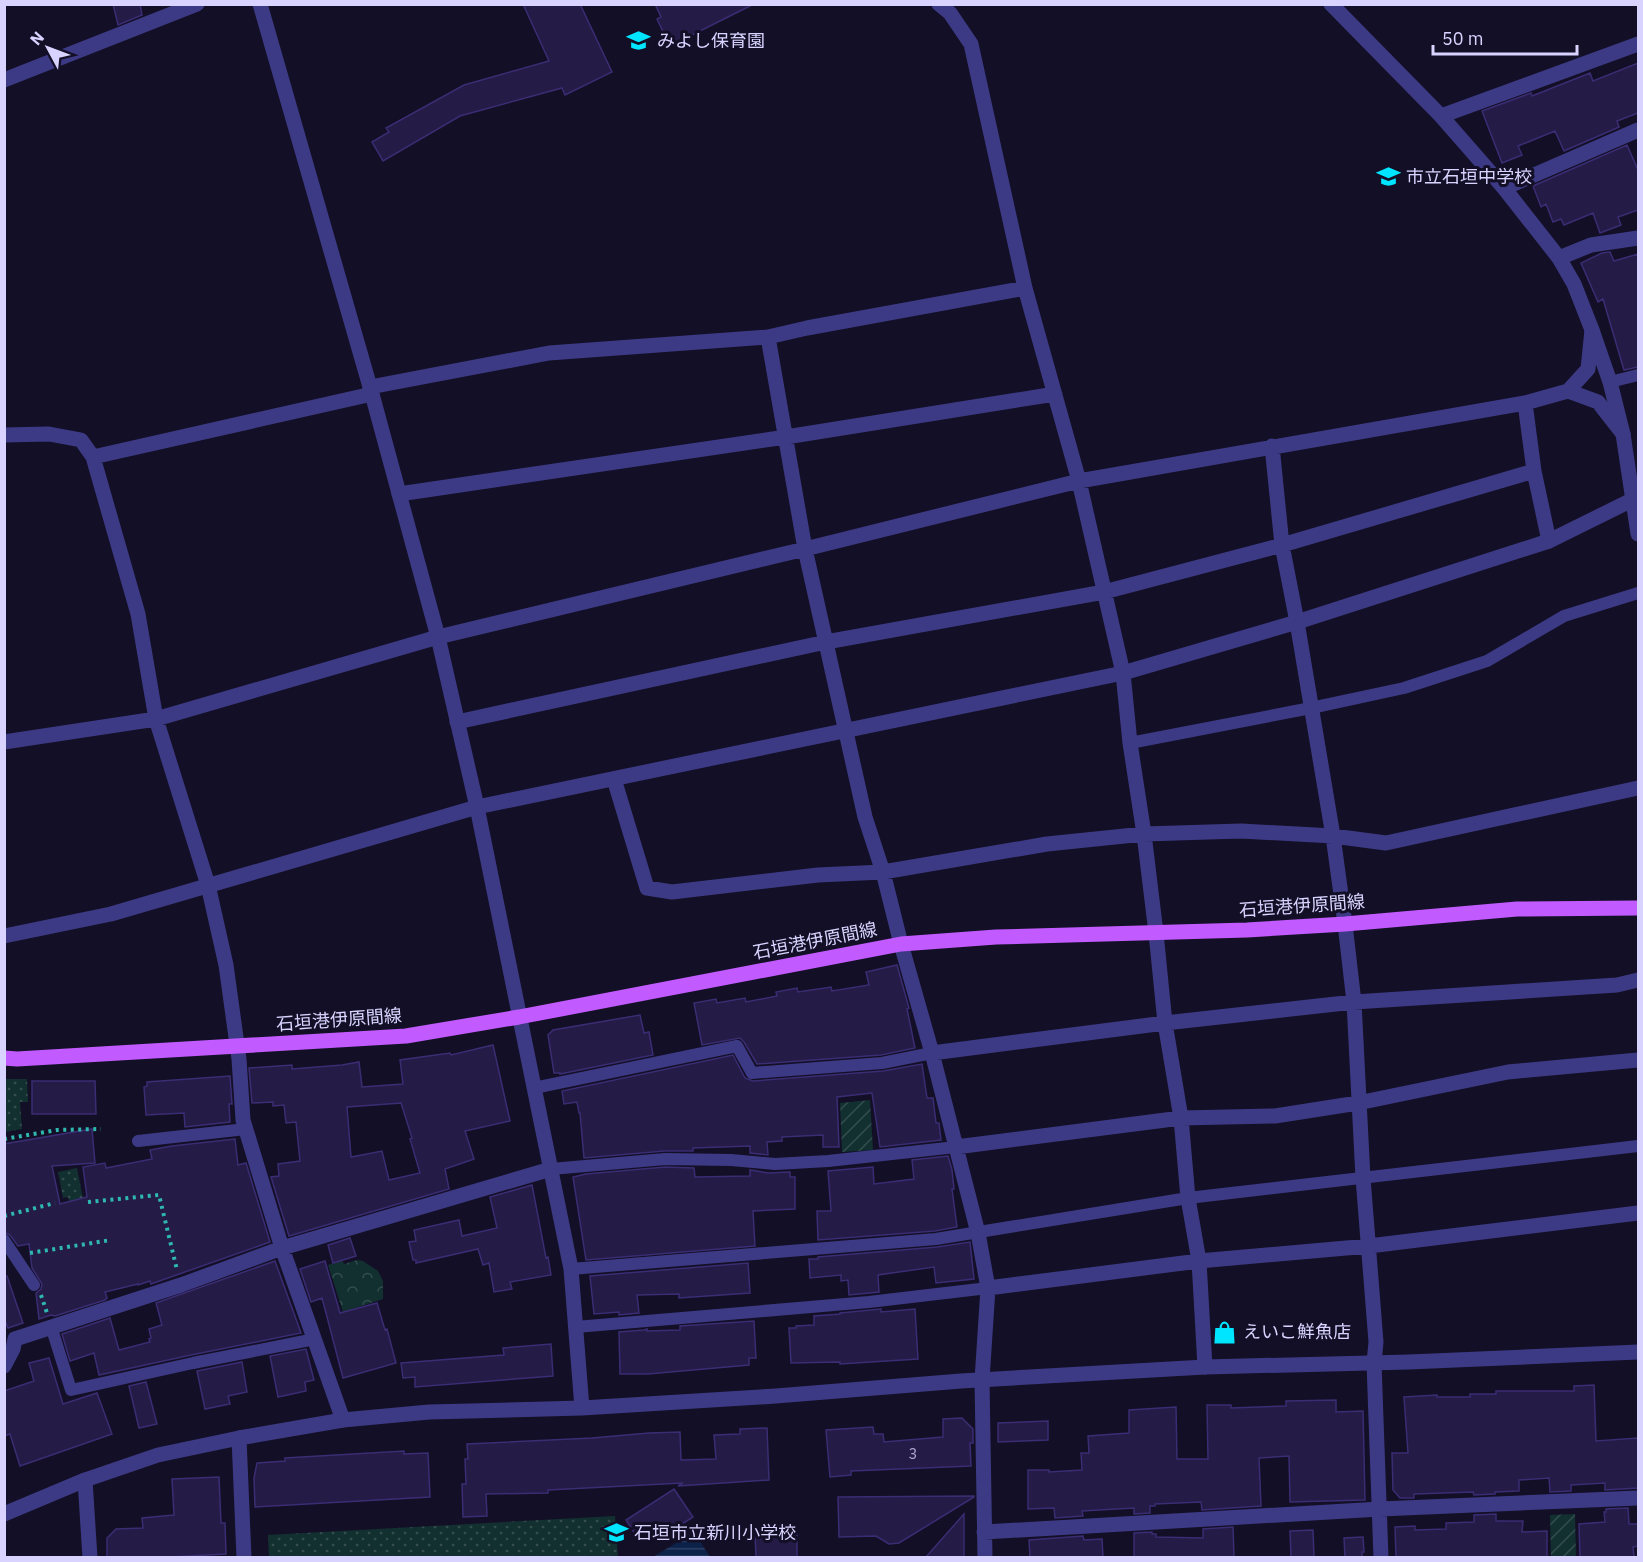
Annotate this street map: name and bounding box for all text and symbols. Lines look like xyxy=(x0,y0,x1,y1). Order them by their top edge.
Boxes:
north arrow xyxy=(18,18,78,78)
scale bar xyxy=(1433,18,1577,56)
text: N xyxy=(25,27,48,49)
text: 50 m xyxy=(1442,27,1484,50)
school or university icon: みよし保育園 xyxy=(626,28,652,54)
place label: みよし保育園 xyxy=(657,29,765,52)
school or university icon: 市立石垣中学校 xyxy=(1375,164,1401,190)
place label: 市立石垣中学校 xyxy=(1406,165,1532,188)
street label: 石垣港伊原間線 xyxy=(1238,890,1366,921)
street label: 石垣港伊原間線 xyxy=(751,917,879,964)
street label: 石垣港伊原間線 xyxy=(275,1004,403,1035)
shop icon: えいこ鮮魚店 xyxy=(1212,1319,1238,1345)
place label: えいこ鮮魚店 xyxy=(1243,1320,1351,1343)
house number: 3 xyxy=(908,1444,918,1463)
school or university icon: 石垣市立新川小学校 xyxy=(603,1520,629,1546)
place label: 石垣市立新川小学校 xyxy=(634,1521,796,1544)

